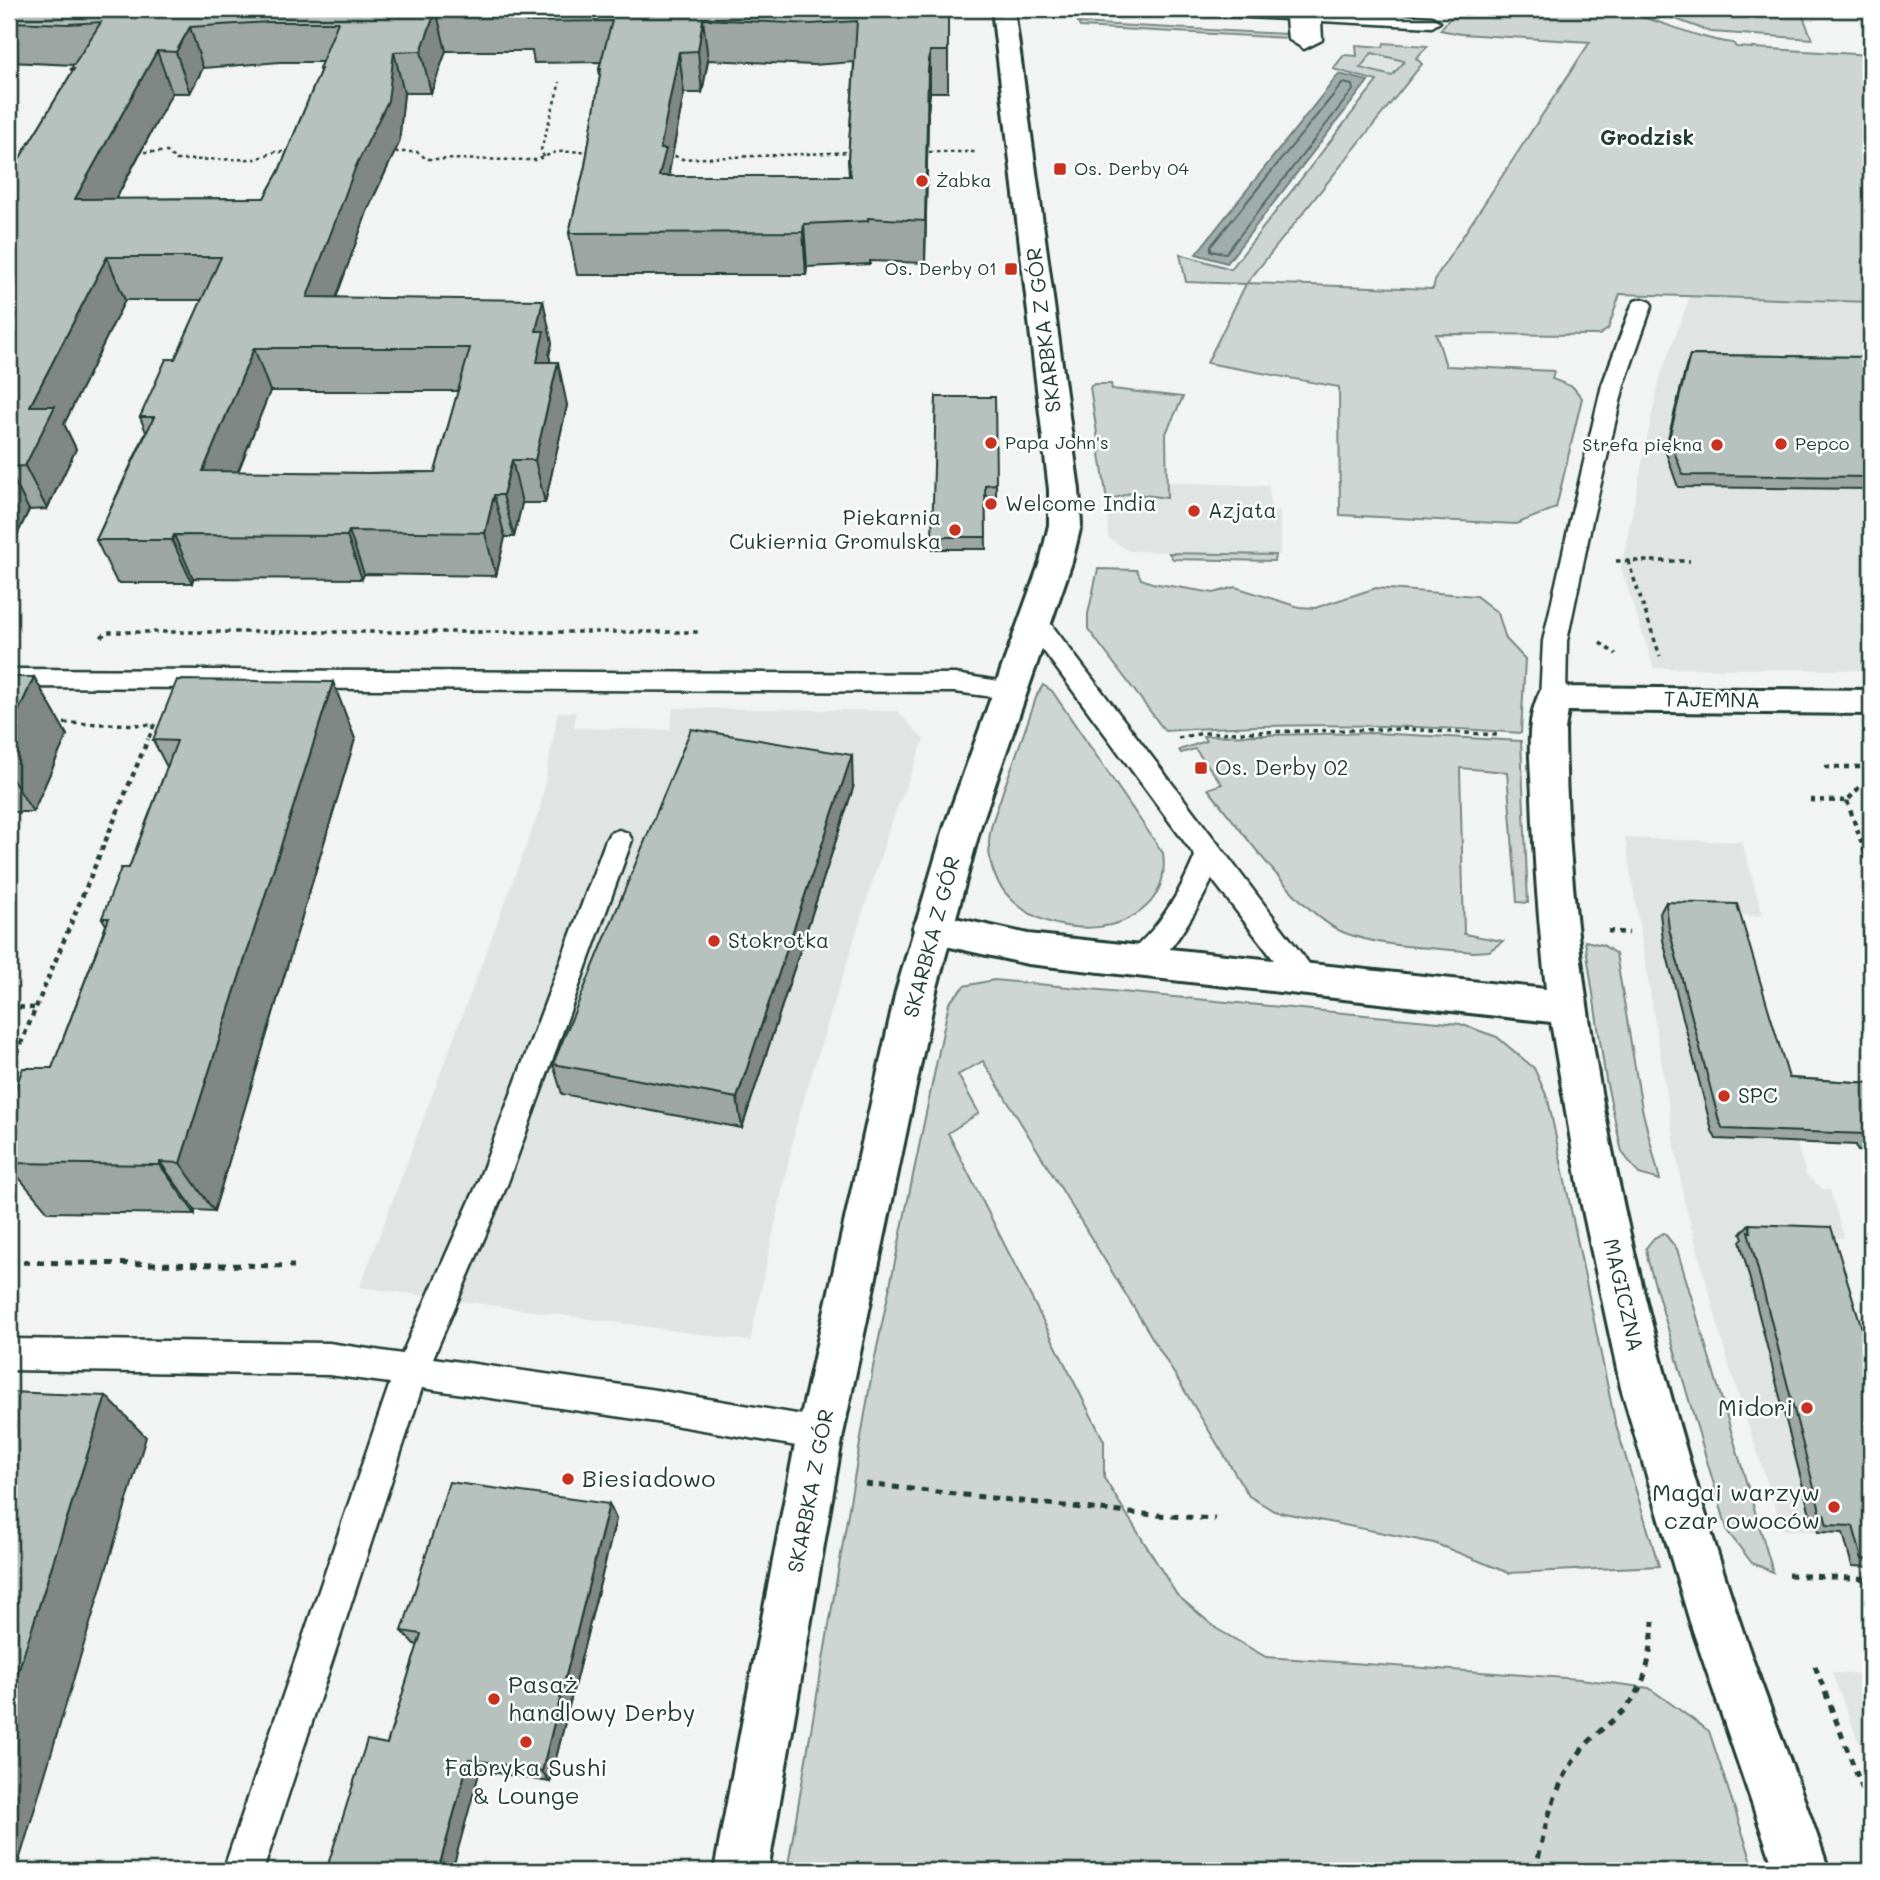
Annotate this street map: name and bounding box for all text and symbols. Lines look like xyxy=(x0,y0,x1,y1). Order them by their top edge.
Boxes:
district label: Grodzisk xyxy=(1600,123,1694,150)
place label: Os. Derby 04 xyxy=(1074,156,1189,180)
marker: Os. Derby 04 xyxy=(1052,161,1068,177)
place label: Żabka xyxy=(936,168,992,192)
marker: Żabka xyxy=(914,173,930,189)
street label: SKARBKA Z GÓR xyxy=(1019,246,1066,414)
place label: Os. Derby 01 xyxy=(885,256,997,280)
marker: Os. Derby 01 xyxy=(1003,261,1019,277)
place label: Papa John's xyxy=(1005,430,1109,454)
place label: Pepco xyxy=(1795,431,1850,455)
place label: Strefa piękna xyxy=(1582,432,1703,456)
marker: Papa John's xyxy=(983,435,999,451)
marker: Pepco xyxy=(1773,436,1789,452)
marker: Strefa piękna xyxy=(1709,437,1725,453)
place label: Welcome India xyxy=(1005,489,1157,516)
marker: Welcome India xyxy=(983,496,999,512)
place label: Azjata xyxy=(1208,496,1277,523)
place label: Piekarnia Cukiernia Gromulska xyxy=(729,503,941,554)
marker: Azjata xyxy=(1186,503,1202,519)
marker: Piekarnia Cukiernia Gromulska xyxy=(947,522,963,538)
street label: TAJEMNA xyxy=(1664,684,1761,713)
place label: Os. Derby 02 xyxy=(1215,753,1348,780)
marker: Os. Derby 02 xyxy=(1193,760,1209,776)
street label: SKARBKA Z GÓR xyxy=(896,853,965,1020)
place label: Stokrotka xyxy=(728,926,829,953)
marker: Stokrotka xyxy=(706,933,722,949)
place label: SPC xyxy=(1738,1081,1778,1108)
marker: SPC xyxy=(1716,1088,1732,1104)
street label: MAGICZNA xyxy=(1598,1236,1651,1354)
place label: Midori xyxy=(1718,1391,1793,1422)
marker: Midori xyxy=(1799,1400,1815,1416)
street label: SKARBKA Z GÓR xyxy=(780,1407,839,1575)
place label: Biesiadowo xyxy=(582,1462,715,1493)
marker: Biesiadowo xyxy=(560,1471,576,1487)
place label: Magai warzyw czar owoców xyxy=(1652,1476,1820,1535)
marker: Magai warzyw czar owoców xyxy=(1826,1499,1842,1515)
place label: Pasaż handlowy Derby xyxy=(508,1668,695,1727)
marker: Pasaż handlowy Derby xyxy=(486,1691,502,1707)
marker: Fabryka Sushi & Lounge xyxy=(518,1734,534,1750)
place label: Fabryka Sushi & Lounge xyxy=(445,1751,607,1810)

